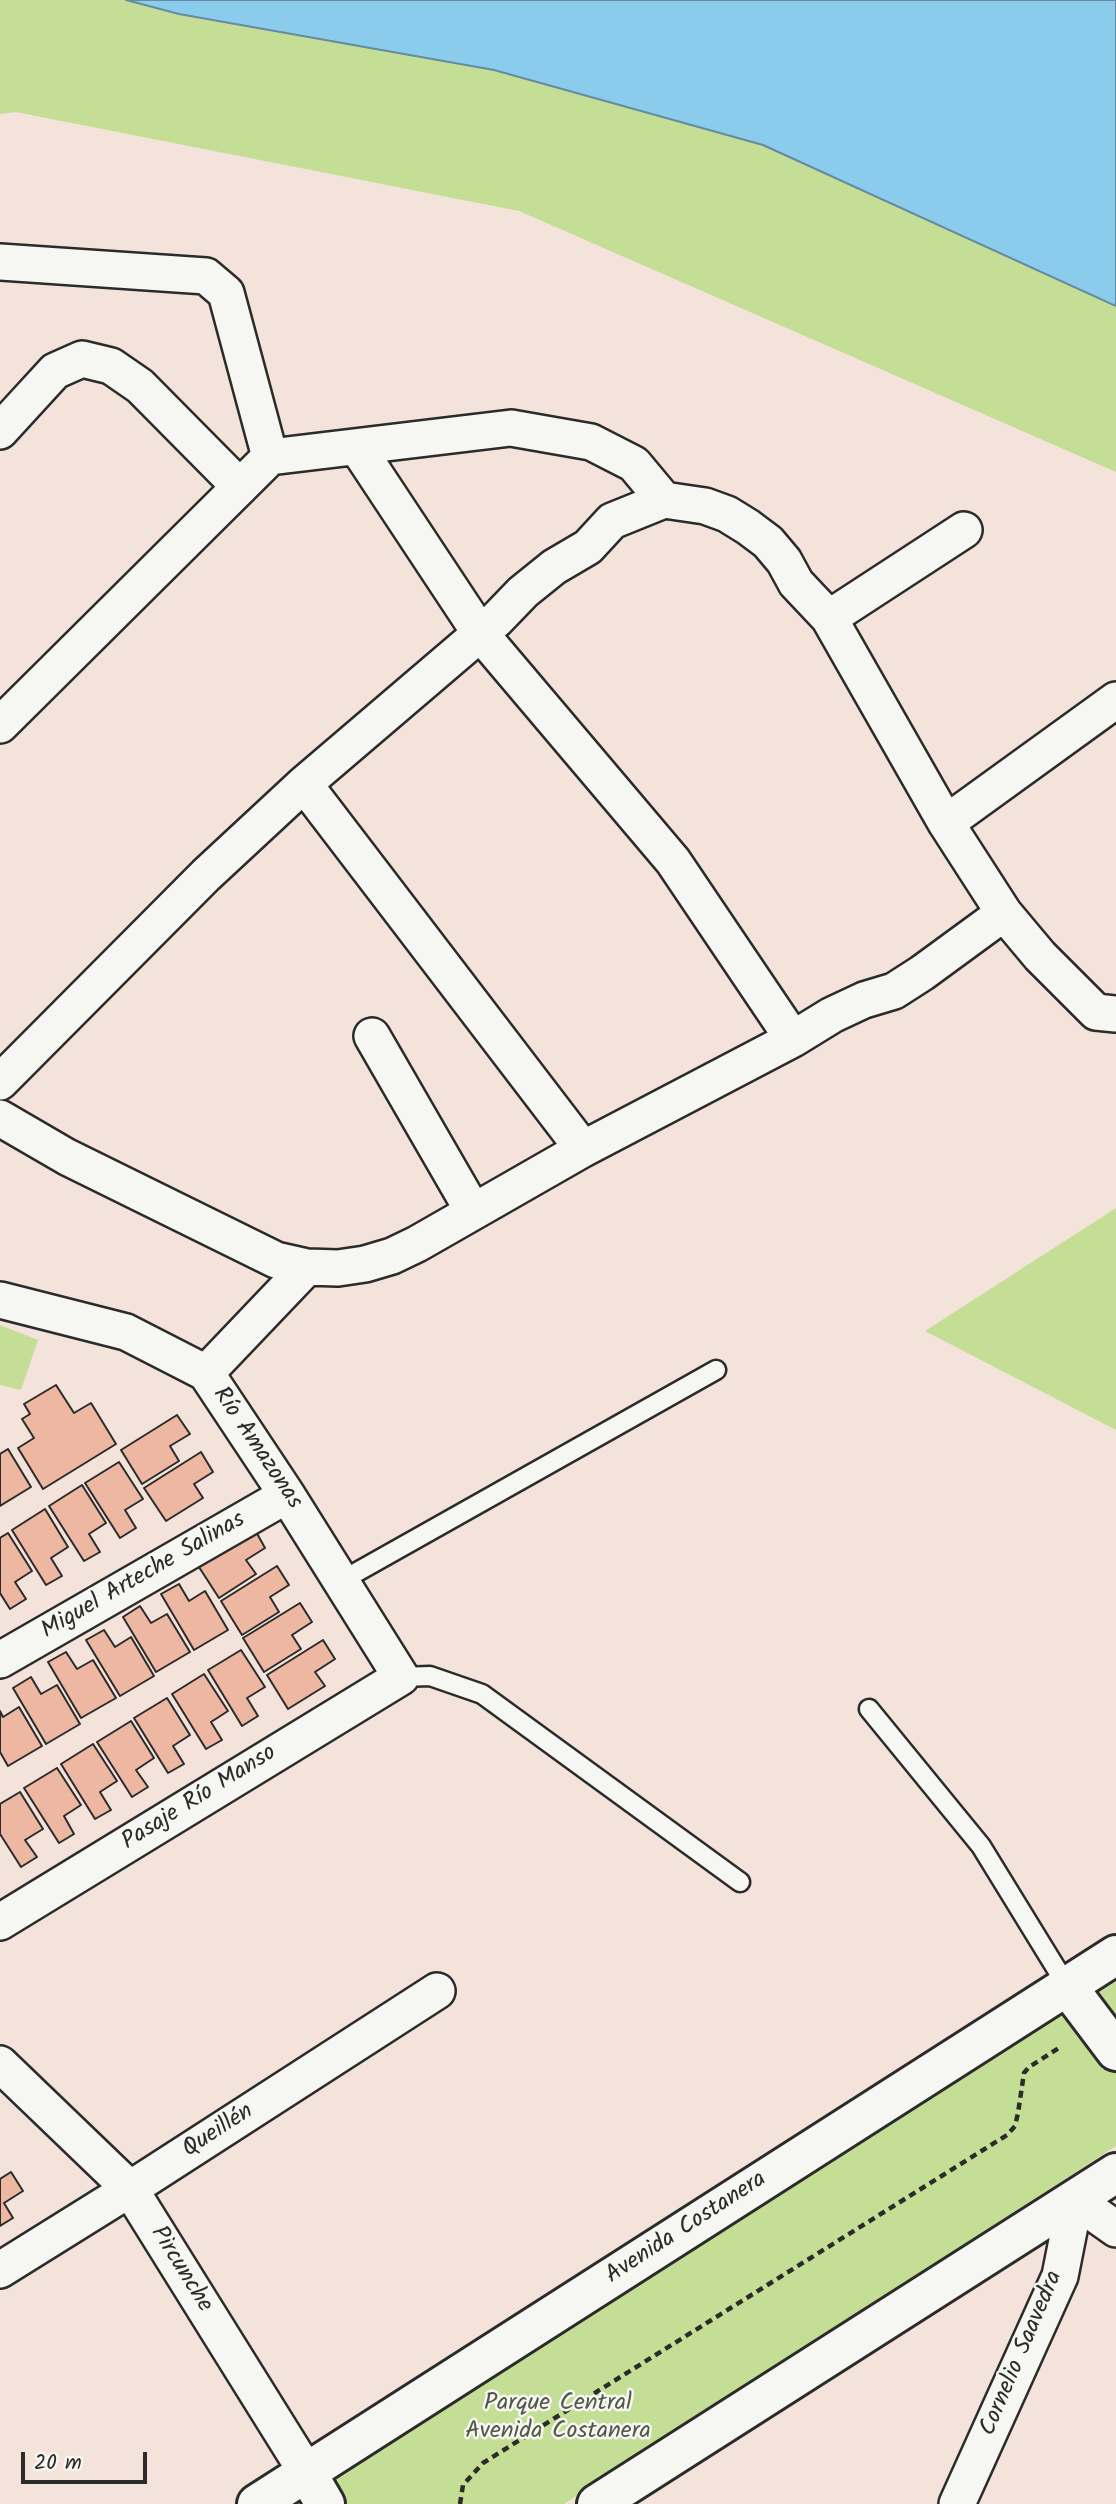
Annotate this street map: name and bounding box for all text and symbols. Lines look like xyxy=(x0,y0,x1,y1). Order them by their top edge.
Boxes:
street label: Río Amazonas xyxy=(205,1383,307,1515)
street label: Miguel Arteche Salinas xyxy=(37,1507,251,1647)
street label: Pasaje Río Manso xyxy=(117,1740,283,1858)
street label: Queillén xyxy=(178,2099,260,2165)
street label: Avenida Costanera xyxy=(601,2166,773,2292)
street label: Pircunche xyxy=(142,2222,218,2318)
street label: Cornelio Saavedra xyxy=(975,2267,1071,2441)
park label: Parque Central Avenida Costanera xyxy=(465,2391,651,2447)
scale bar xyxy=(24,2438,150,2482)
text: 20 m xyxy=(34,2447,82,2480)

